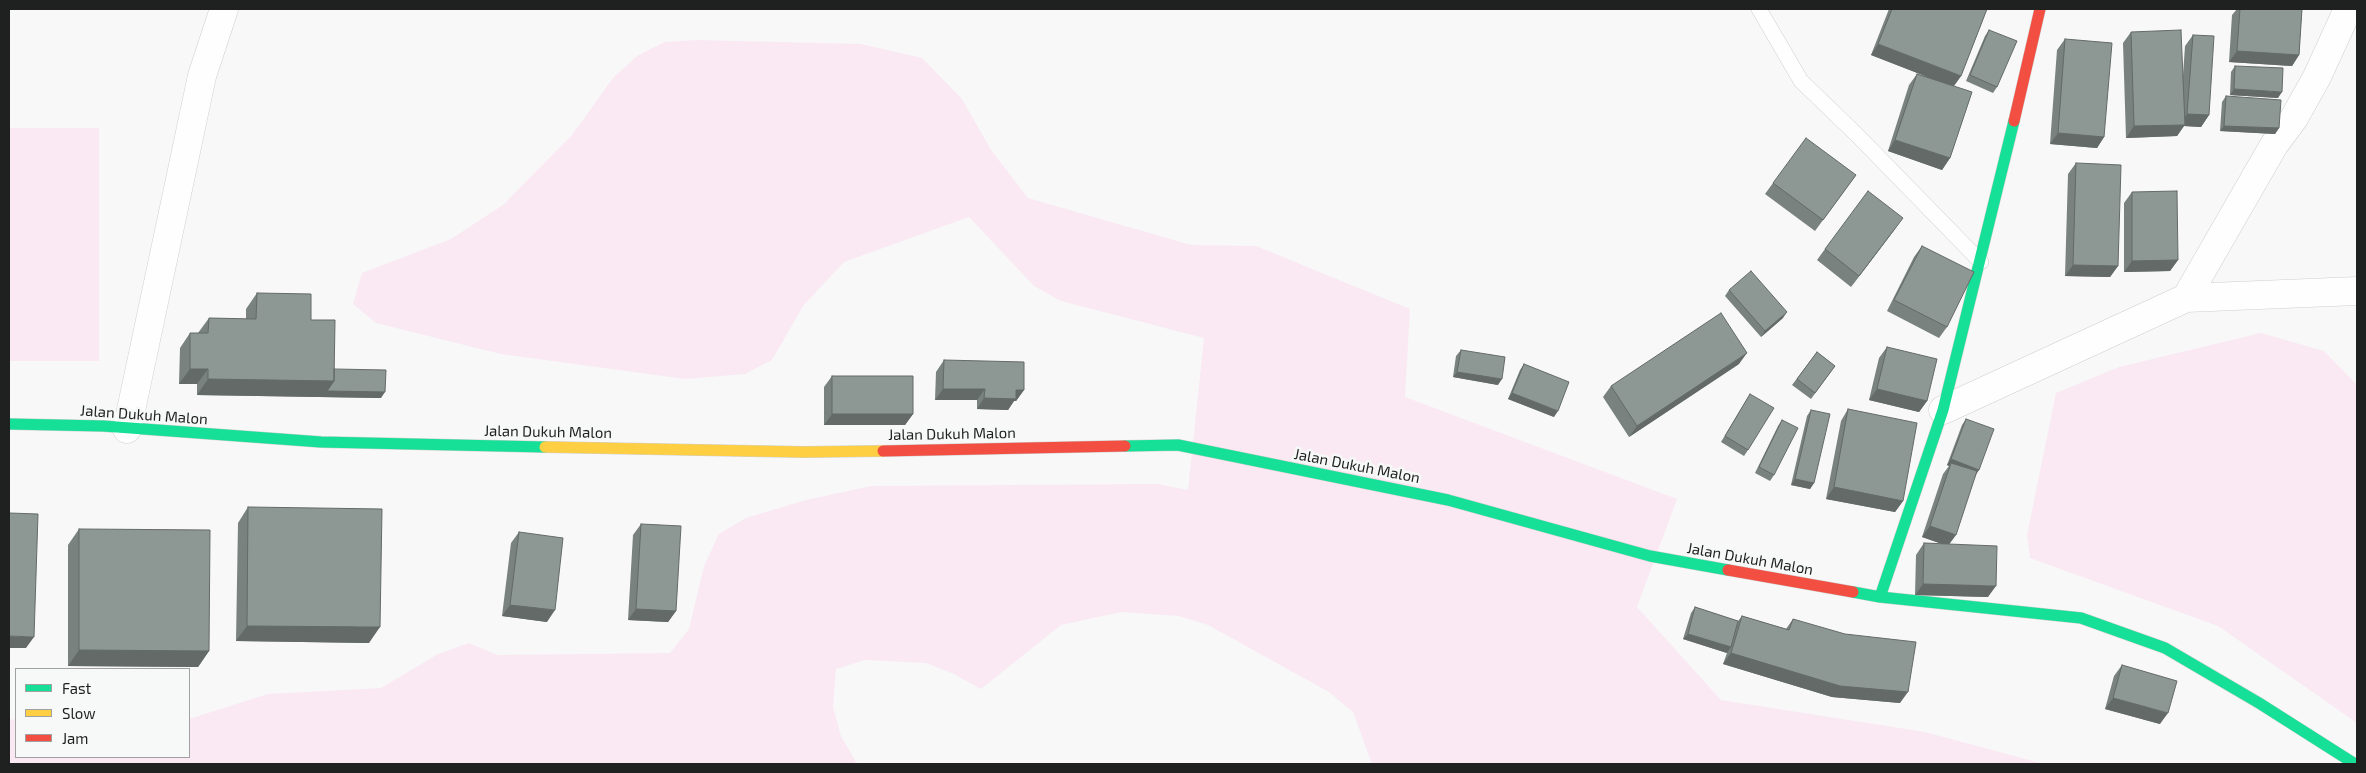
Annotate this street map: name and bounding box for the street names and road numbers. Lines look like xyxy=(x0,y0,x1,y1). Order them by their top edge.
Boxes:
street label: Jalan Dukuh Malon xyxy=(80,402,208,428)
street label: Jalan Dukuh Malon xyxy=(484,422,612,442)
street label: Jalan Dukuh Malon xyxy=(888,424,1016,444)
street label: Jalan Dukuh Malon xyxy=(1292,445,1422,487)
street label: Jalan Dukuh Malon xyxy=(1685,539,1815,579)

